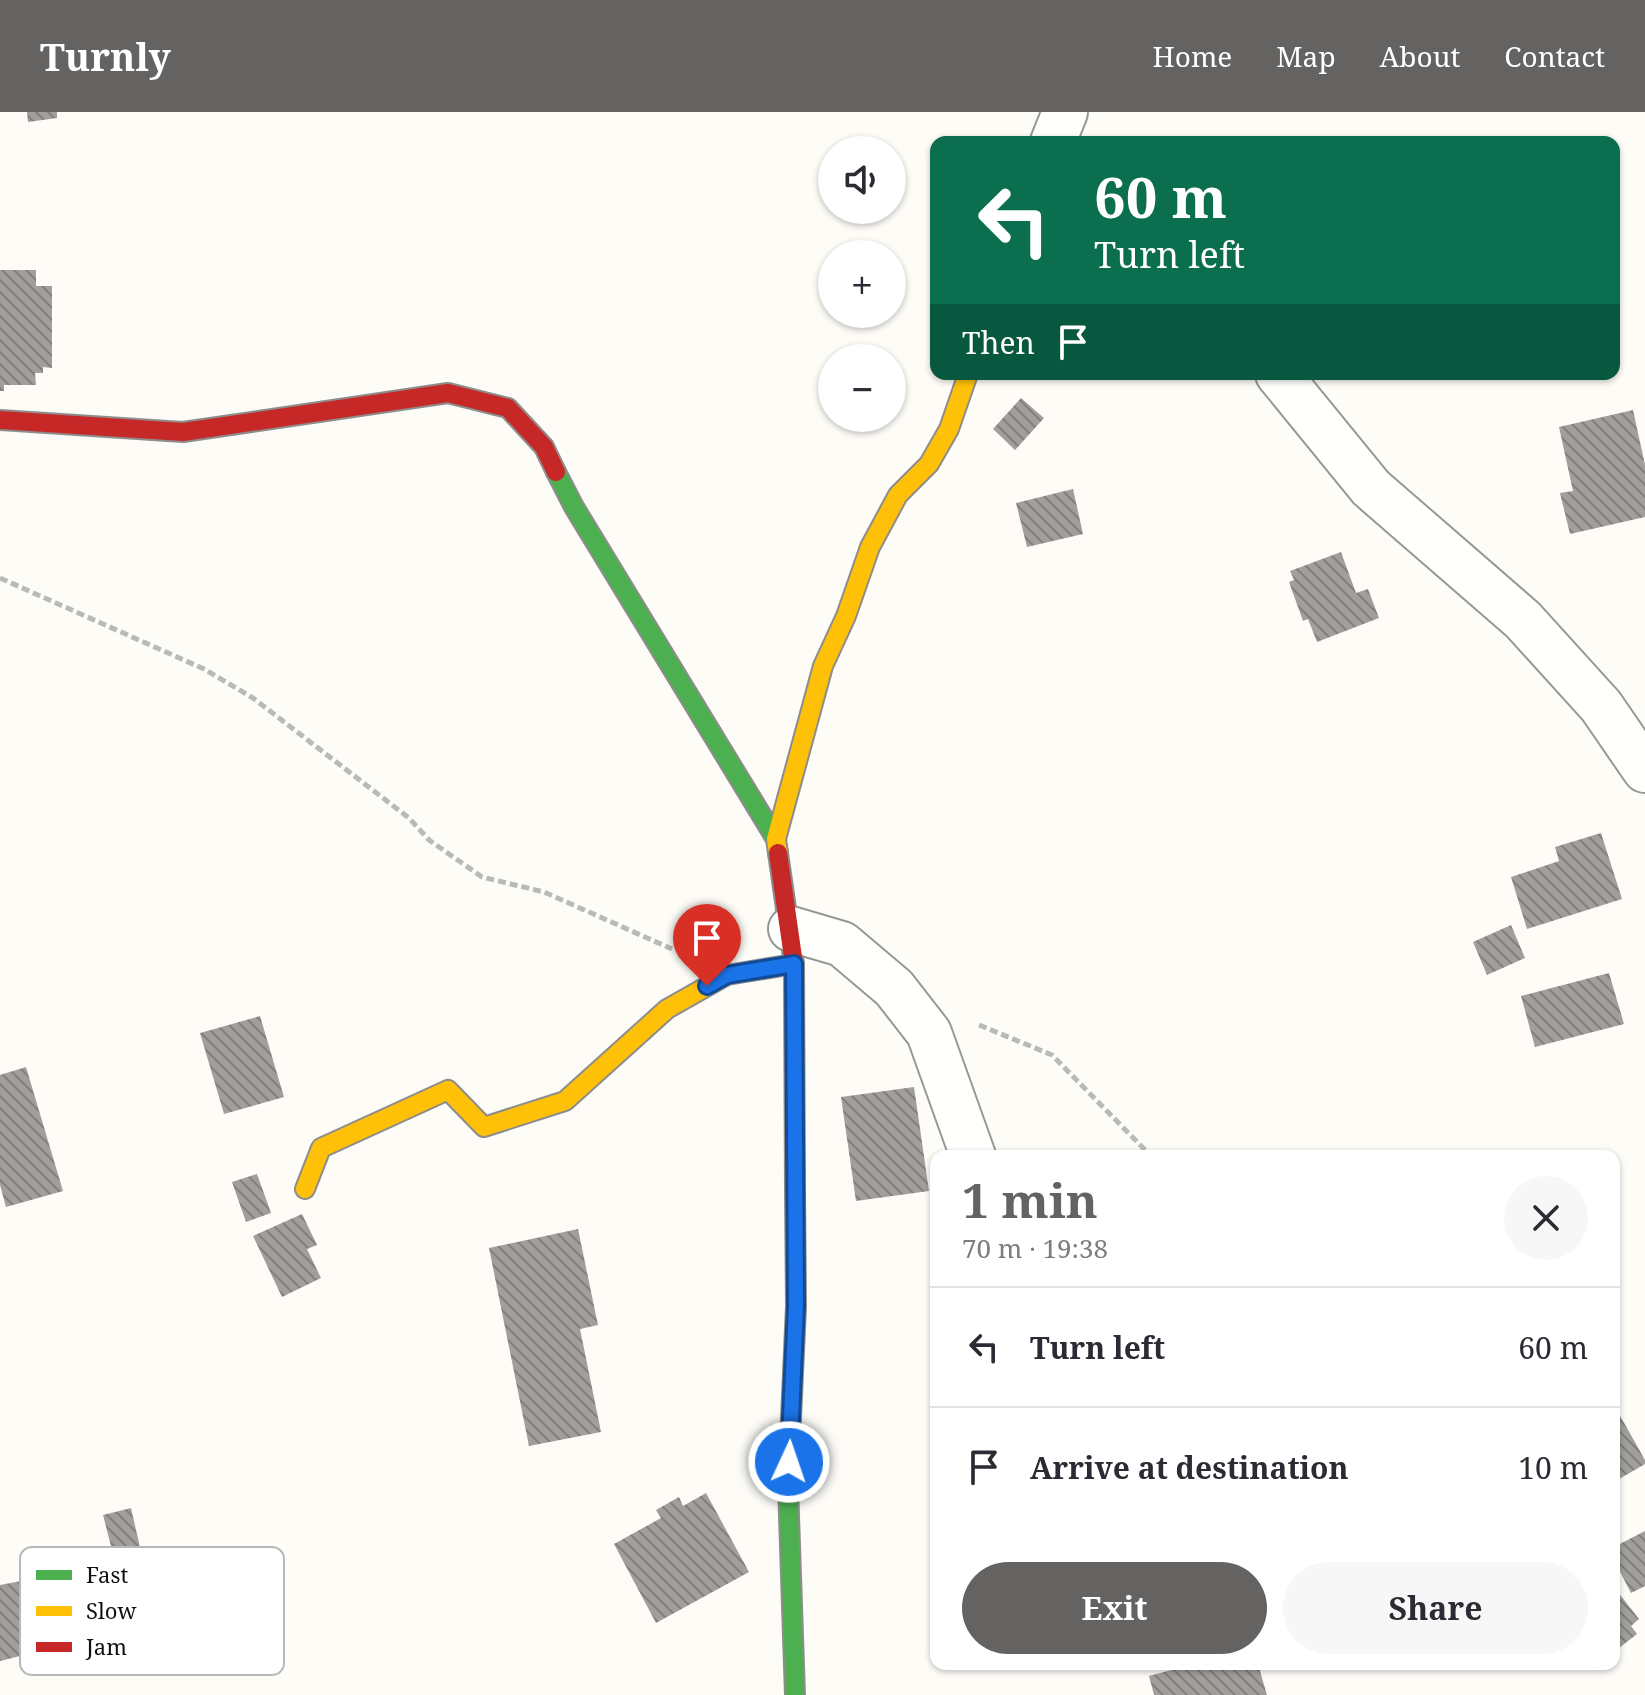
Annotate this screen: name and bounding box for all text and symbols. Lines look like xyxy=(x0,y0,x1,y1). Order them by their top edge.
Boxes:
text: Turnly xyxy=(40,30,171,82)
text: Home xyxy=(1153,37,1232,75)
text: Map xyxy=(1276,37,1336,75)
text: About xyxy=(1380,37,1460,75)
text: Contact xyxy=(1504,37,1605,75)
map controls xyxy=(818,136,906,432)
button: sound xyxy=(818,136,906,224)
text: 60 m xyxy=(1094,158,1227,234)
icon: left xyxy=(962,168,1066,272)
text: Turn left xyxy=(1094,230,1245,279)
button: + xyxy=(818,240,906,328)
icon: arrive xyxy=(1051,320,1095,364)
text: Then xyxy=(962,322,1035,363)
button: − xyxy=(818,344,906,432)
pin xyxy=(673,904,741,986)
icon: arrive xyxy=(685,916,729,960)
text: 1 min xyxy=(962,1167,1098,1232)
button: close xyxy=(1504,1176,1588,1260)
text: 70 m · 19:38 xyxy=(962,1230,1108,1266)
icon: left xyxy=(962,1325,1006,1369)
text: Turn left xyxy=(1030,1327,1165,1368)
text: 60 m xyxy=(1518,1327,1588,1368)
position arrow xyxy=(747,1420,831,1504)
icon: arrive xyxy=(962,1445,1006,1489)
text: Arrive at destination xyxy=(1030,1447,1349,1488)
text: 10 m xyxy=(1518,1447,1588,1488)
legend xyxy=(20,1547,284,1675)
text: Fast xyxy=(86,1559,128,1589)
button: Exit xyxy=(962,1562,1267,1654)
button: Share xyxy=(1283,1562,1588,1654)
text: Slow xyxy=(86,1595,136,1625)
text: Jam xyxy=(85,1631,127,1661)

